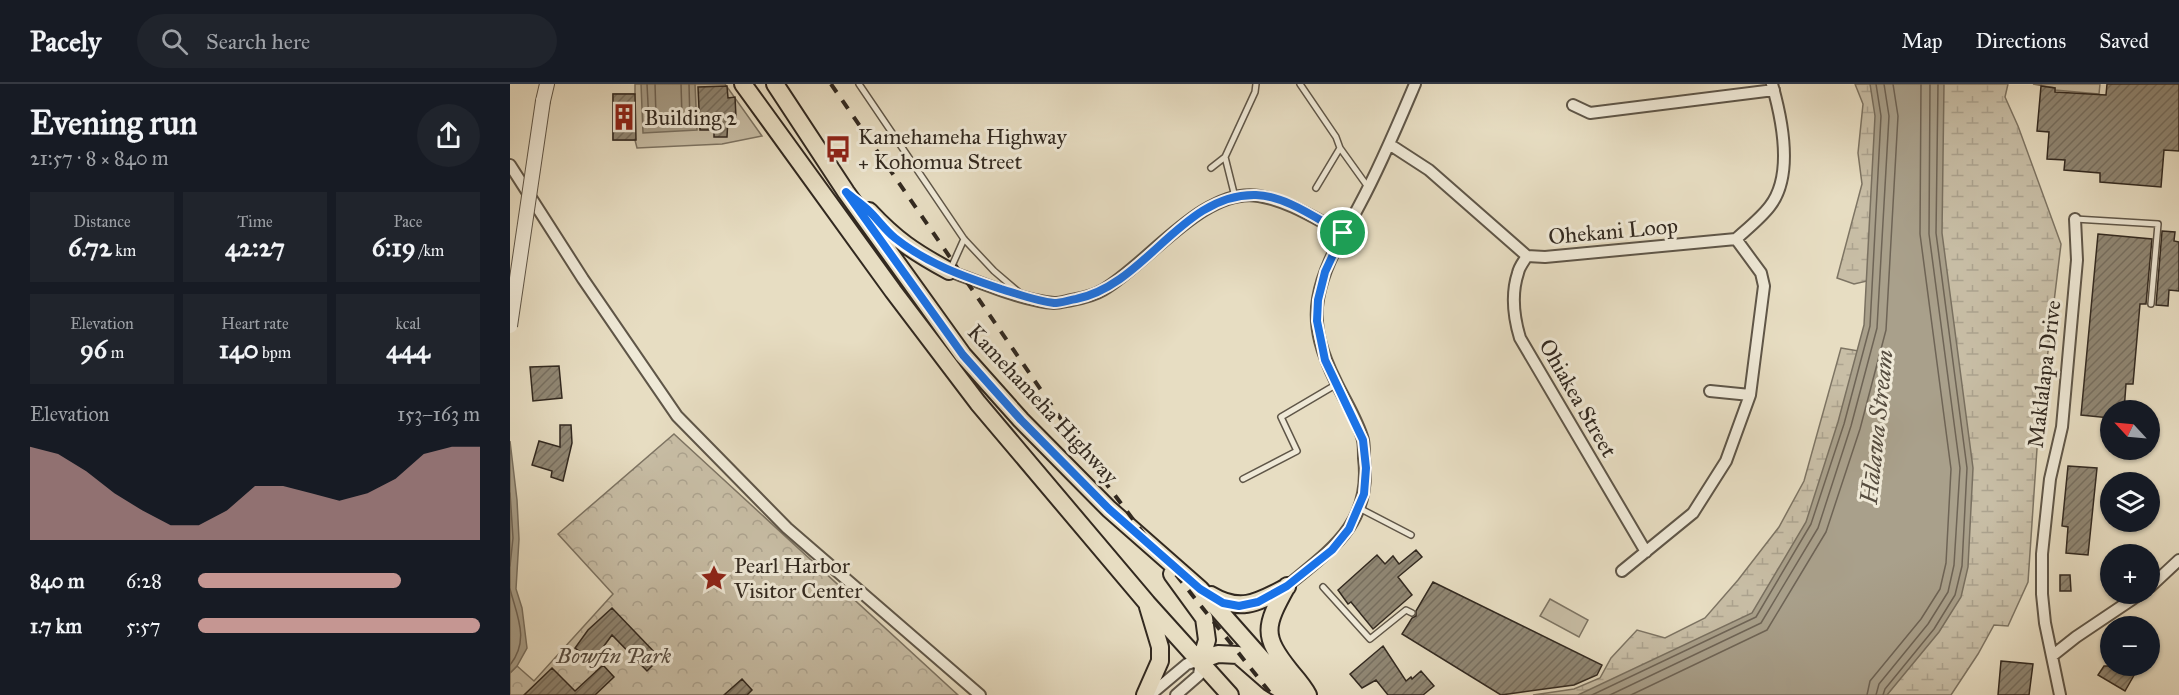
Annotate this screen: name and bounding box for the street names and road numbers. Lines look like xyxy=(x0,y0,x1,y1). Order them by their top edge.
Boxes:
street label: Ohekani Loop xyxy=(1547,212,1679,250)
street label: Maklalapa Drive xyxy=(2022,299,2066,449)
street label: Kamehameha Highway xyxy=(962,318,1125,490)
street label: Ohiakea Street xyxy=(1533,334,1623,462)

